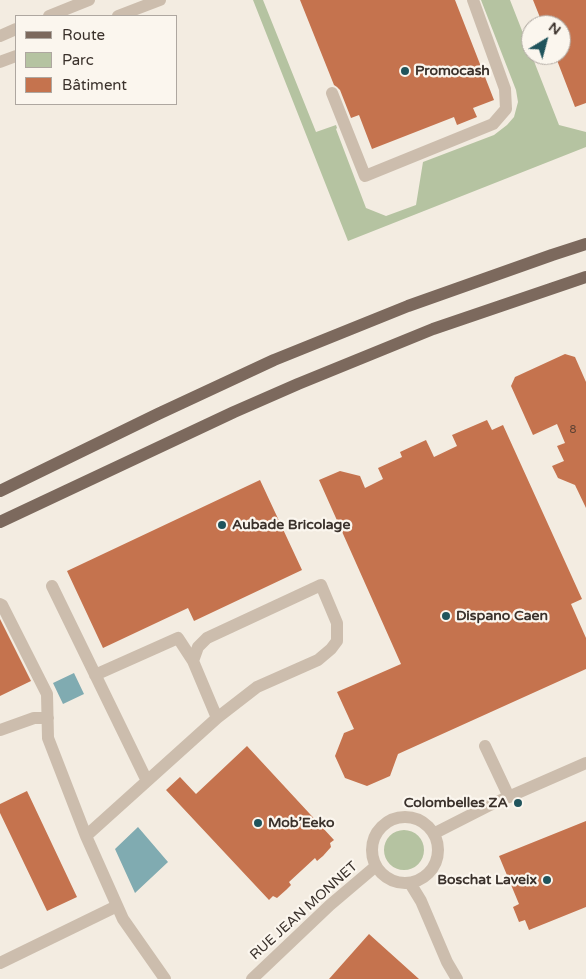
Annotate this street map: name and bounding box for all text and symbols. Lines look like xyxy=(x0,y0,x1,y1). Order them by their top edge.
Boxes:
legend xyxy=(15,15,178,105)
north arrow xyxy=(521,15,571,65)
text: N xyxy=(545,18,564,39)
text: Route xyxy=(62,26,105,44)
text: Parc xyxy=(62,51,94,69)
place label: Promocash xyxy=(415,63,490,79)
marker: Promocash xyxy=(399,65,411,77)
text: Bâtiment xyxy=(62,76,127,94)
house number: 8 xyxy=(570,423,576,437)
place label: Aubade Bricolage xyxy=(232,517,350,533)
marker: Aubade Bricolage xyxy=(216,519,228,531)
place label: Dispano Caen xyxy=(456,608,548,624)
marker: Dispano Caen xyxy=(440,610,452,622)
place label: Colombelles ZA xyxy=(404,795,508,811)
marker: Colombelles ZA xyxy=(512,797,524,809)
place label: Mob’Eeko xyxy=(268,815,334,831)
marker: Mob’Eeko xyxy=(252,817,264,829)
street label: RUE JEAN MONNET xyxy=(247,858,361,964)
place label: Boschat Laveix xyxy=(437,872,537,888)
marker: Boschat Laveix xyxy=(541,874,553,886)

